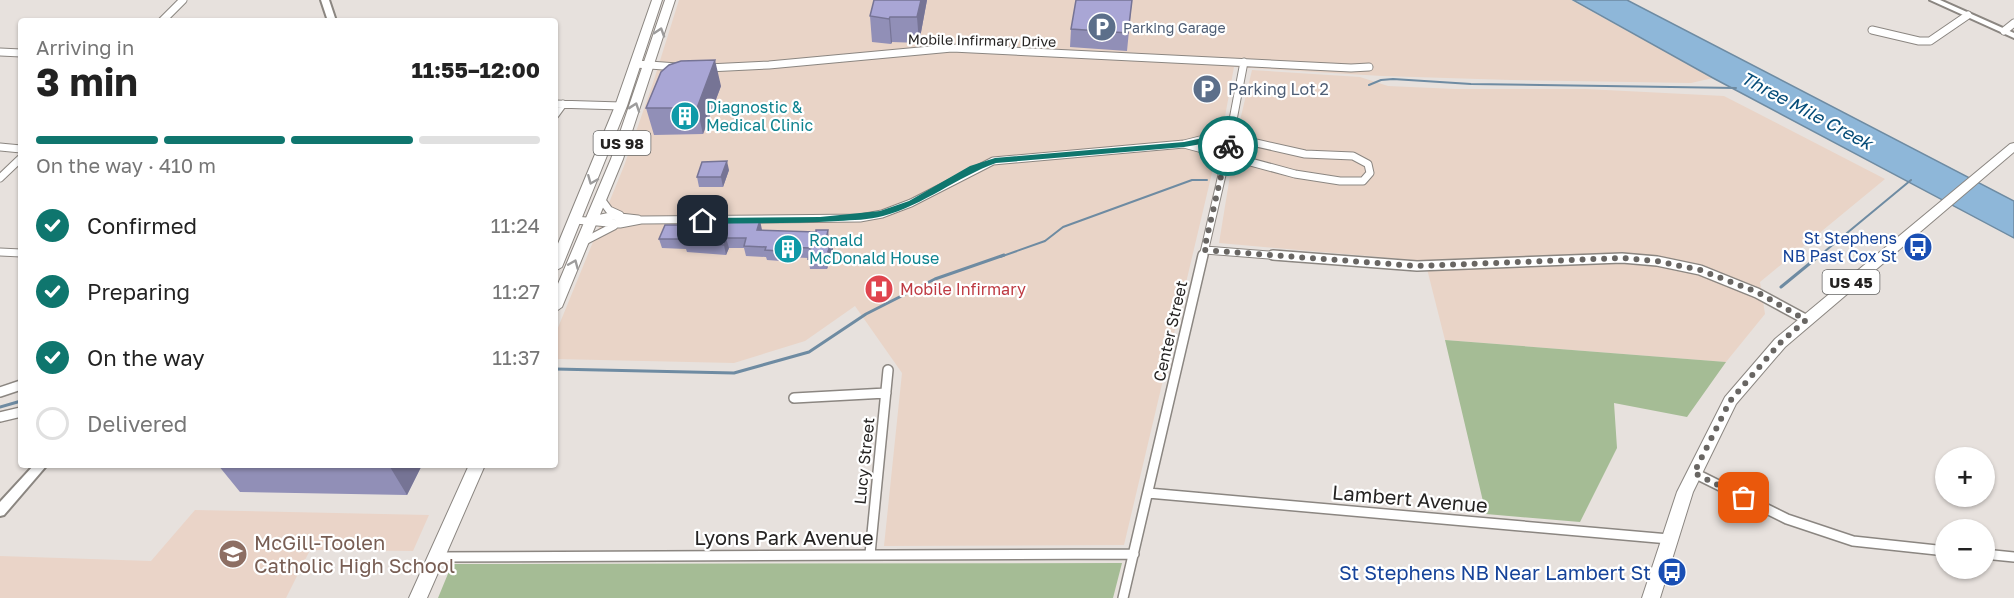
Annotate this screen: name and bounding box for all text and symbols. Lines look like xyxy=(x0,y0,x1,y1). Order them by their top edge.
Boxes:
parking icon: Parking Garage xyxy=(1086,11,1118,43)
place label: Parking Garage xyxy=(1123,19,1226,36)
one-way arrow xyxy=(652,27,665,38)
street label: Mobile Infirmary Drive xyxy=(908,30,1056,50)
text: Arriving in xyxy=(36,35,134,59)
text: 11:55–12:00 xyxy=(411,56,540,83)
text: 3 min xyxy=(36,58,138,105)
water label: Three Mile Creek xyxy=(1738,66,1878,155)
parking icon: Parking Lot 2 xyxy=(1191,73,1223,105)
place label: Parking Lot 2 xyxy=(1228,79,1329,99)
place label: Diagnostic & Medical Clinic xyxy=(706,97,813,135)
building icon: Diagnostic & Medical Clinic xyxy=(669,100,701,132)
one-way arrow xyxy=(628,102,641,113)
courier xyxy=(1198,116,1258,176)
icon: bike xyxy=(1212,130,1245,163)
road number: US 98 xyxy=(594,131,650,155)
text: On the way · 410 m xyxy=(36,153,216,177)
one-way arrow xyxy=(587,174,599,185)
pin xyxy=(677,195,728,246)
icon: home xyxy=(686,204,719,237)
icon: check xyxy=(36,209,69,242)
text: Confirmed xyxy=(87,212,197,239)
text: 11:24 xyxy=(491,213,540,237)
place label: St Stephens NB Past Cox St xyxy=(1783,228,1897,266)
place label: Ronald McDonald House xyxy=(809,230,939,268)
bus stop icon: St Stephens NB Past Cox St xyxy=(1902,231,1934,263)
building icon: Ronald McDonald House xyxy=(772,233,804,265)
one-way arrow xyxy=(567,259,579,270)
road number: US 45 xyxy=(1822,270,1880,294)
hospital icon: Mobile Infirmary xyxy=(863,273,895,305)
icon: check xyxy=(36,275,69,308)
text: Preparing xyxy=(87,278,190,305)
text: 11:27 xyxy=(492,279,540,303)
place label: Mobile Infirmary xyxy=(900,279,1026,299)
street label: Center Street xyxy=(1149,279,1191,383)
icon: check xyxy=(36,341,69,374)
text: On the way xyxy=(87,344,205,371)
text: 11:37 xyxy=(492,345,540,369)
text: Delivered xyxy=(87,410,187,437)
street label: Lucy Street xyxy=(849,417,879,505)
map controls xyxy=(1935,447,1995,579)
button: + xyxy=(1935,447,1995,507)
pin xyxy=(1718,472,1769,523)
street label: Lambert Avenue xyxy=(1331,479,1489,517)
icon: bag xyxy=(1727,481,1760,514)
button: − xyxy=(1935,519,1995,579)
street label: Lyons Park Avenue xyxy=(694,525,874,549)
place label: McGill-Toolen Catholic High School xyxy=(254,530,455,577)
school or university icon: McGill-Toolen Catholic High School xyxy=(217,538,249,570)
bus stop icon: St Stephens NB Near Lambert St xyxy=(1656,556,1688,588)
place label: St Stephens NB Near Lambert St xyxy=(1339,560,1651,584)

